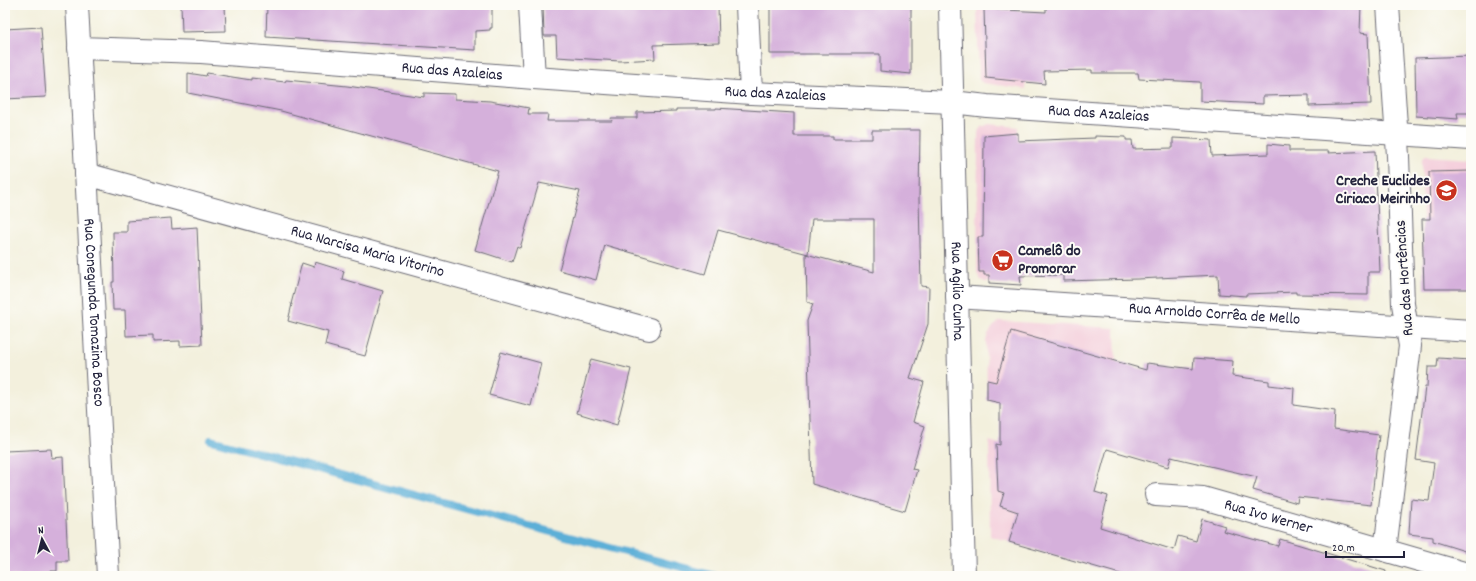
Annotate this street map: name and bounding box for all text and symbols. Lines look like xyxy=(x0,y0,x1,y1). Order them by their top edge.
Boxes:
street label: Rua das Azaleias xyxy=(401,56,504,87)
street label: Rua das Azaleias xyxy=(724,80,827,108)
street label: Rua das Azaleias xyxy=(1047,99,1151,129)
place label: Creche Euclides Ciriaco Meirinho xyxy=(1336,170,1430,211)
school or university icon: Creche Euclides Ciriaco Meirinho xyxy=(1433,177,1459,203)
street label: Rua Conegunda Tomazina Bosco xyxy=(77,218,110,407)
street label: Rua Narcisa Maria Vitorino xyxy=(288,219,447,284)
street label: Rua das Hortências xyxy=(1389,219,1421,337)
place label: Camelô do Promorar xyxy=(1018,240,1081,281)
street label: Rua Agílio Cunha xyxy=(944,241,970,341)
supermarket icon: Camelô do Promorar xyxy=(989,247,1015,273)
street label: Rua Arnoldo Corrêa de Mello xyxy=(1128,297,1301,331)
street label: Rua Ivo Werner xyxy=(1221,493,1315,540)
north arrow xyxy=(22,519,62,559)
text: N xyxy=(37,523,45,539)
scale bar xyxy=(1326,533,1404,559)
text: 20 m xyxy=(1332,540,1355,557)

